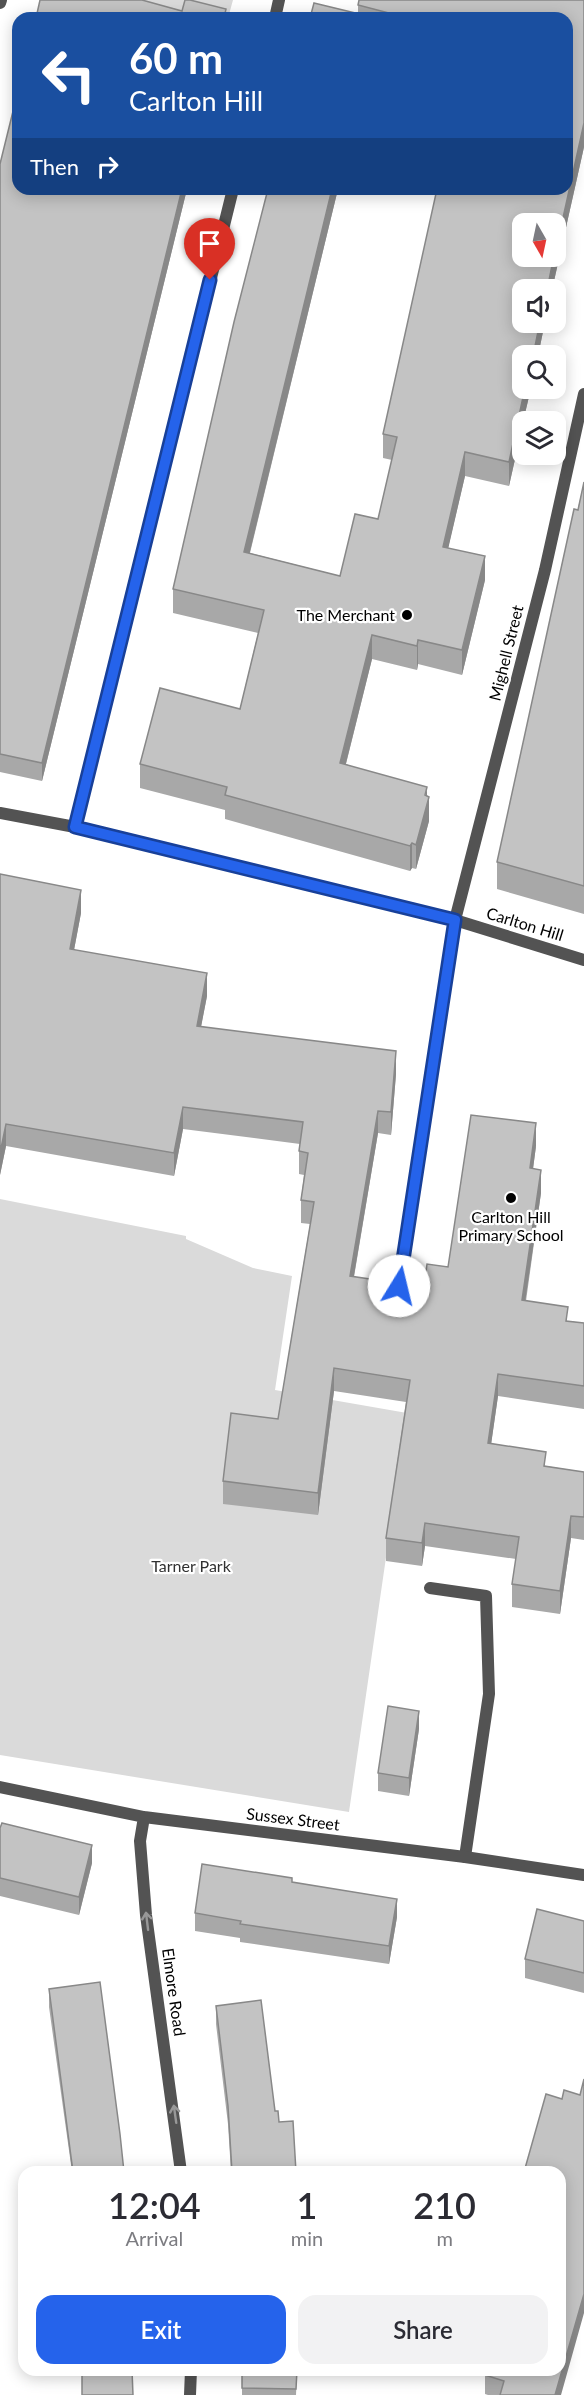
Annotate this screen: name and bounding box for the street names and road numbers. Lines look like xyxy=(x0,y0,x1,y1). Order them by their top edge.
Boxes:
street label: Mighell Street xyxy=(484,603,527,703)
street label: Carlton Hill xyxy=(484,903,566,944)
street label: Sussex Street xyxy=(245,1803,341,1834)
street label: Elmore Road xyxy=(159,1947,190,2037)

